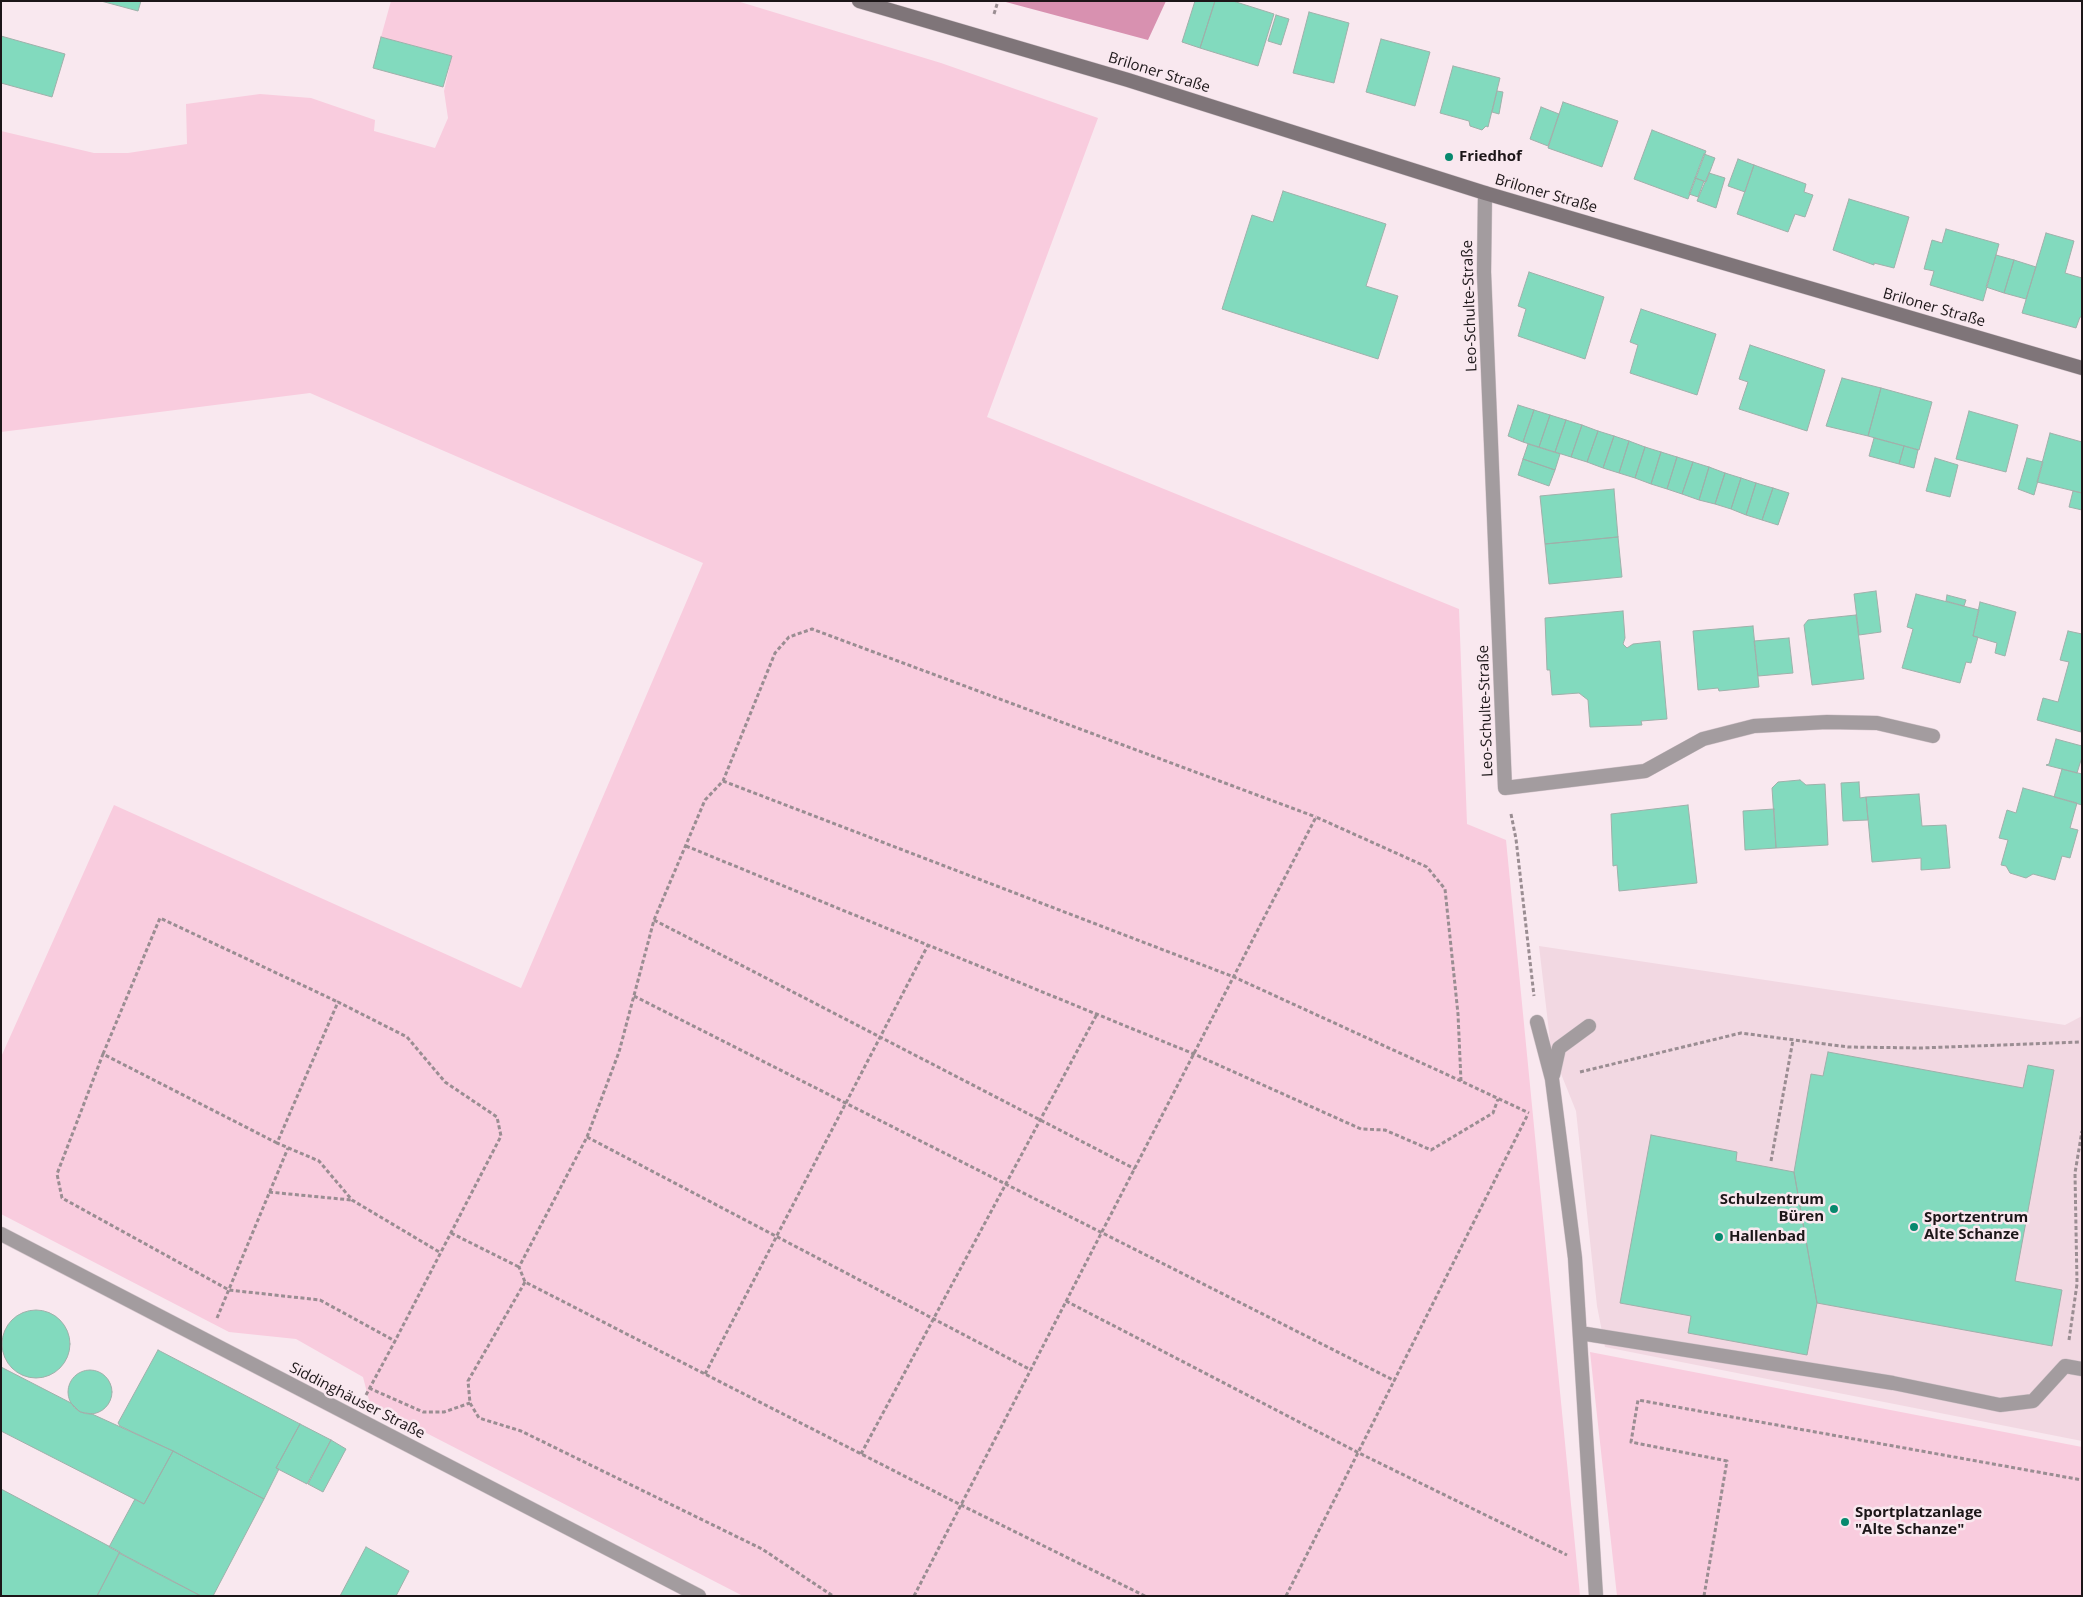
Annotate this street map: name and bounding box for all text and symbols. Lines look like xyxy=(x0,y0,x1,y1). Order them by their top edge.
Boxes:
street label: Briloner Straße xyxy=(1106,49,1212,97)
place label: Friedhof xyxy=(1459,148,1522,166)
marker: Friedhof xyxy=(1443,151,1455,163)
street label: Briloner Straße xyxy=(1493,171,1599,217)
street label: Leo-Schulte-Straße xyxy=(1459,240,1481,372)
street label: Briloner Straße xyxy=(1881,285,1987,331)
street label: Leo-Schulte-Straße xyxy=(1475,645,1497,777)
place label: Schulzentrum Büren xyxy=(1720,1191,1824,1226)
marker: Schulzentrum Büren xyxy=(1828,1203,1840,1215)
place label: Sportzentrum Alte Schanze xyxy=(1924,1209,2028,1244)
marker: Sportzentrum Alte Schanze xyxy=(1908,1221,1920,1233)
place label: Hallenbad xyxy=(1729,1228,1805,1246)
marker: Hallenbad xyxy=(1713,1231,1725,1243)
street label: Siddinghäuser Straße xyxy=(286,1359,428,1443)
place label: Sportplatzanlage "Alte Schanze" xyxy=(1855,1504,1982,1539)
marker: Sportplatzanlage "Alte Schanze" xyxy=(1839,1516,1851,1528)

